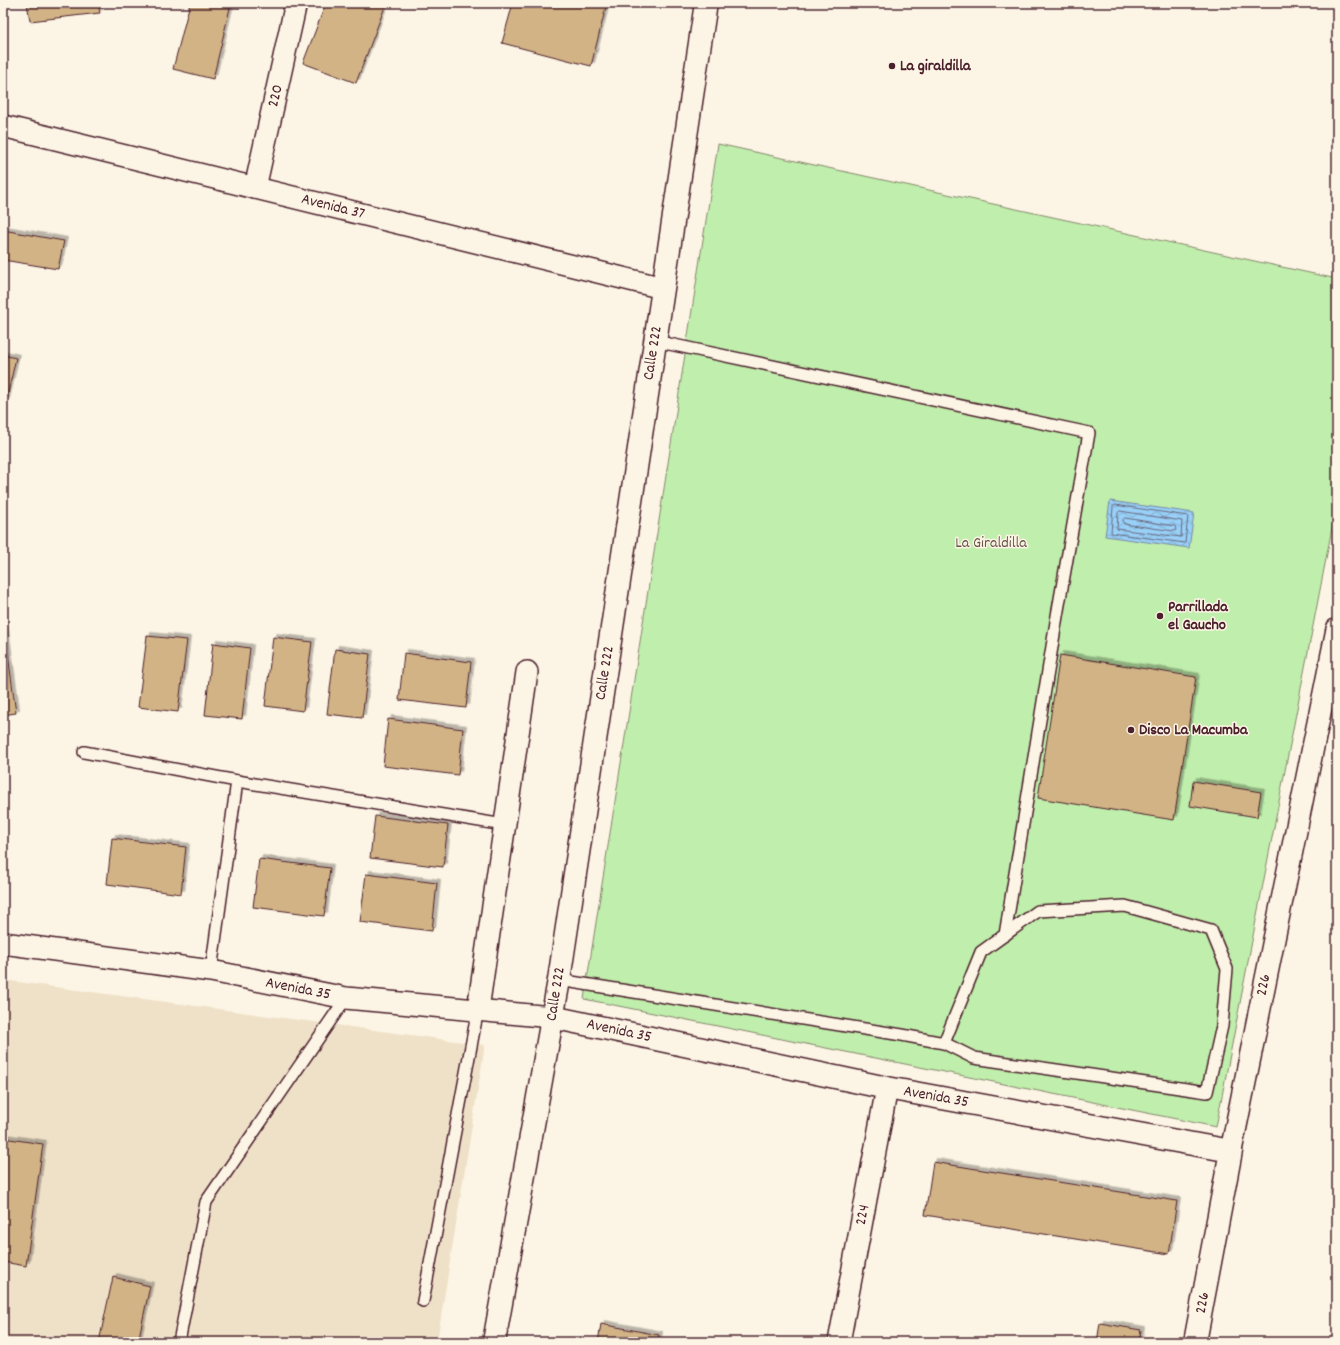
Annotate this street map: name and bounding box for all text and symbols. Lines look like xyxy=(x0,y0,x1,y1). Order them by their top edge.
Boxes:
place label: La giraldilla xyxy=(900,55,972,78)
marker: La giraldilla xyxy=(887,61,897,71)
street label: 220 xyxy=(262,82,290,110)
street label: Avenida 37 xyxy=(299,188,367,226)
street label: Calle 222 xyxy=(637,324,669,382)
park label: La Giraldilla xyxy=(955,532,1027,555)
place label: Parrillada el Gaucho xyxy=(1168,596,1229,637)
marker: Parrillada el Gaucho xyxy=(1155,611,1165,621)
street label: Calle 222 xyxy=(589,644,621,702)
place label: Disco La Macumba xyxy=(1139,719,1249,742)
marker: Disco La Macumba xyxy=(1126,725,1136,735)
street label: Calle 222 xyxy=(540,965,572,1023)
street label: Avenida 35 xyxy=(263,971,333,1007)
street label: 226 xyxy=(1250,972,1278,998)
street label: Avenida 35 xyxy=(584,1013,654,1049)
street label: Avenida 35 xyxy=(902,1080,970,1114)
street label: 224 xyxy=(850,1203,876,1227)
street label: 226 xyxy=(1190,1290,1216,1316)

